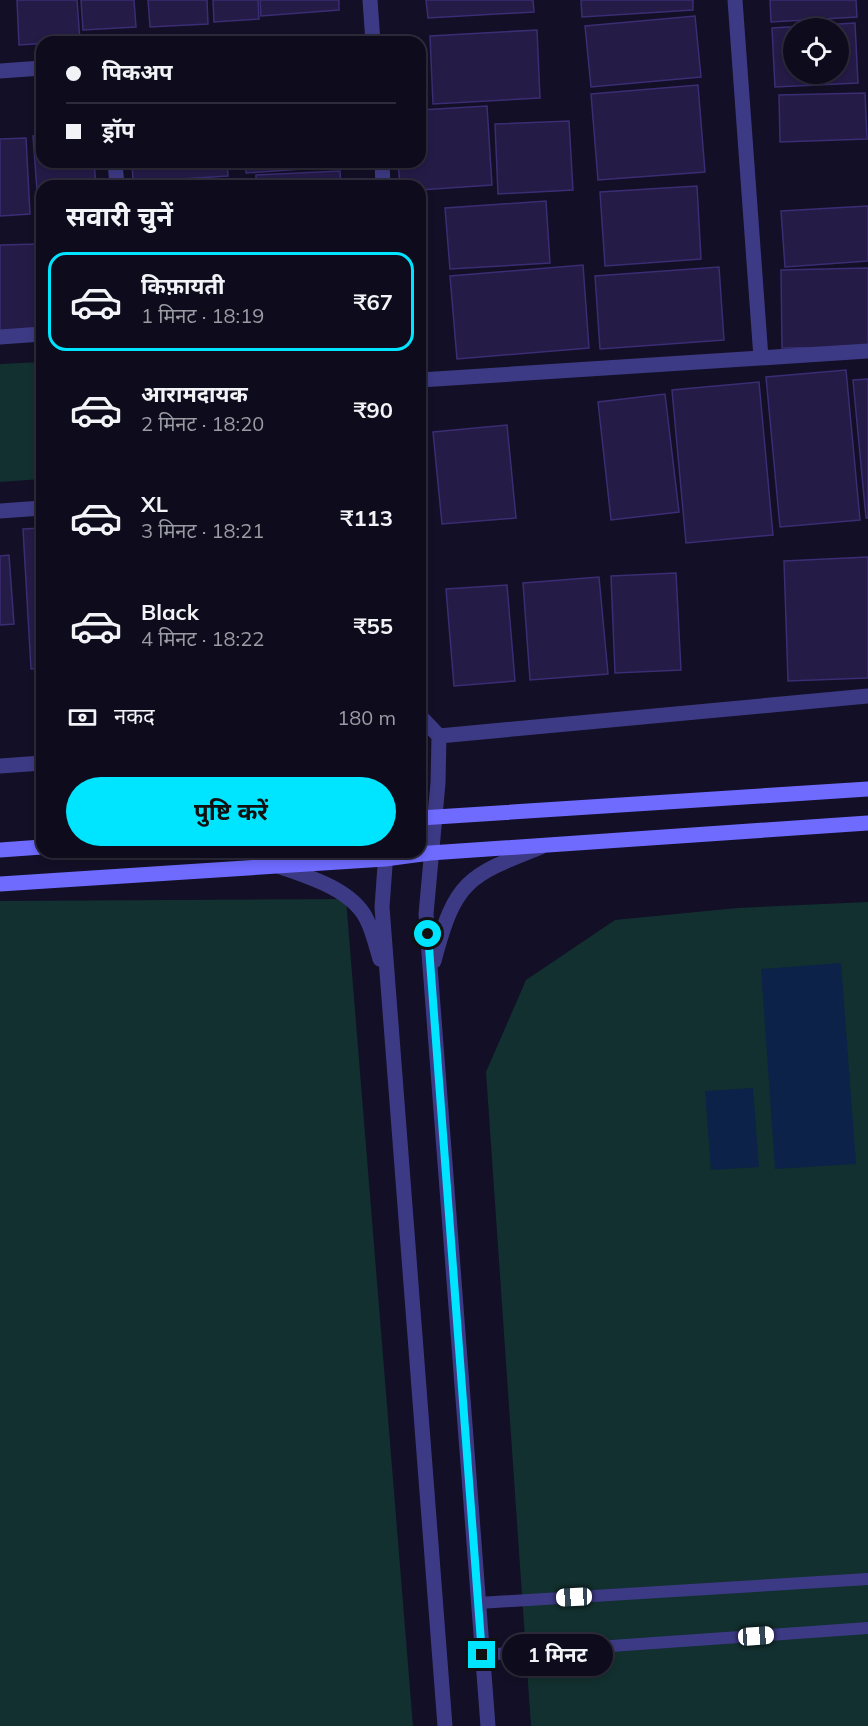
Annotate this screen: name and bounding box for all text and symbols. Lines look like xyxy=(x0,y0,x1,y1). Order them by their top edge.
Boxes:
map controls xyxy=(783,18,849,84)
button: locate xyxy=(783,18,849,84)
text: पिकअप xyxy=(102,58,173,86)
text: ड्रॉप xyxy=(102,116,135,144)
text: सवारी चुनें xyxy=(66,199,173,233)
text: किफ़ायती xyxy=(141,272,225,300)
icon: car xyxy=(69,275,123,329)
text: ₹67 xyxy=(353,288,393,316)
text: 1 मिनट · 18:19 xyxy=(141,303,264,328)
text: आरामदायक xyxy=(141,380,248,408)
icon: car xyxy=(69,383,123,437)
text: ₹90 xyxy=(353,396,393,424)
text: 2 मिनट · 18:20 xyxy=(141,411,264,436)
text: XL xyxy=(141,490,168,518)
icon: car xyxy=(69,491,123,545)
text: ₹113 xyxy=(340,504,393,532)
text: 3 मिनट · 18:21 xyxy=(141,518,264,543)
text: Black xyxy=(141,598,199,626)
icon: car xyxy=(69,599,123,653)
text: ₹55 xyxy=(353,612,393,640)
text: 4 मिनट · 18:22 xyxy=(141,626,264,651)
icon: cash xyxy=(66,701,99,734)
text: नकद xyxy=(114,702,155,730)
text: 180 m xyxy=(337,705,396,730)
button: पुष्टि करें xyxy=(66,777,396,846)
route start xyxy=(414,920,441,947)
car xyxy=(556,1587,592,1607)
car xyxy=(737,1626,775,1646)
callout: 1 मिनट xyxy=(503,1634,614,1676)
route end xyxy=(468,1641,495,1668)
text: 1 मिनट xyxy=(528,1642,587,1667)

